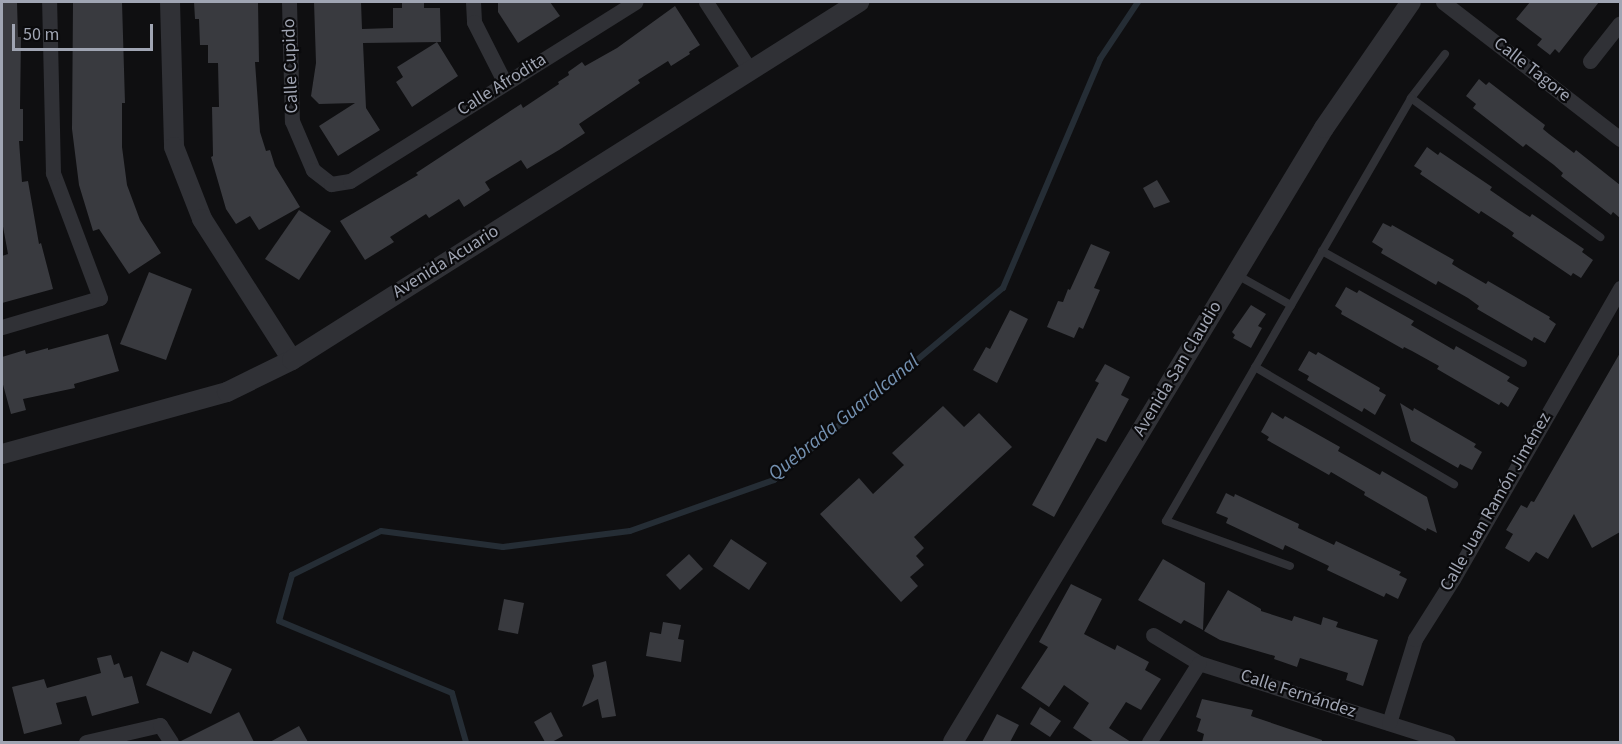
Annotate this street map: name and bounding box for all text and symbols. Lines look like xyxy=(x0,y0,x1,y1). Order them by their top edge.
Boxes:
scale bar xyxy=(15,12,156,50)
street label: Calle Cupido xyxy=(279,18,303,114)
text: 50 m xyxy=(23,22,59,47)
street label: Calle Tagore xyxy=(1489,33,1575,107)
street label: Calle Afrodita xyxy=(453,49,551,121)
street label: Avenida Acuario xyxy=(389,221,503,303)
street label: Avenida San Claudio xyxy=(1129,297,1227,441)
water label: Quebrada Guaralcanal xyxy=(764,350,924,486)
street label: Calle Juan Ramón Jiménez xyxy=(1436,409,1556,595)
street label: Calle Fernández xyxy=(1237,665,1359,723)

